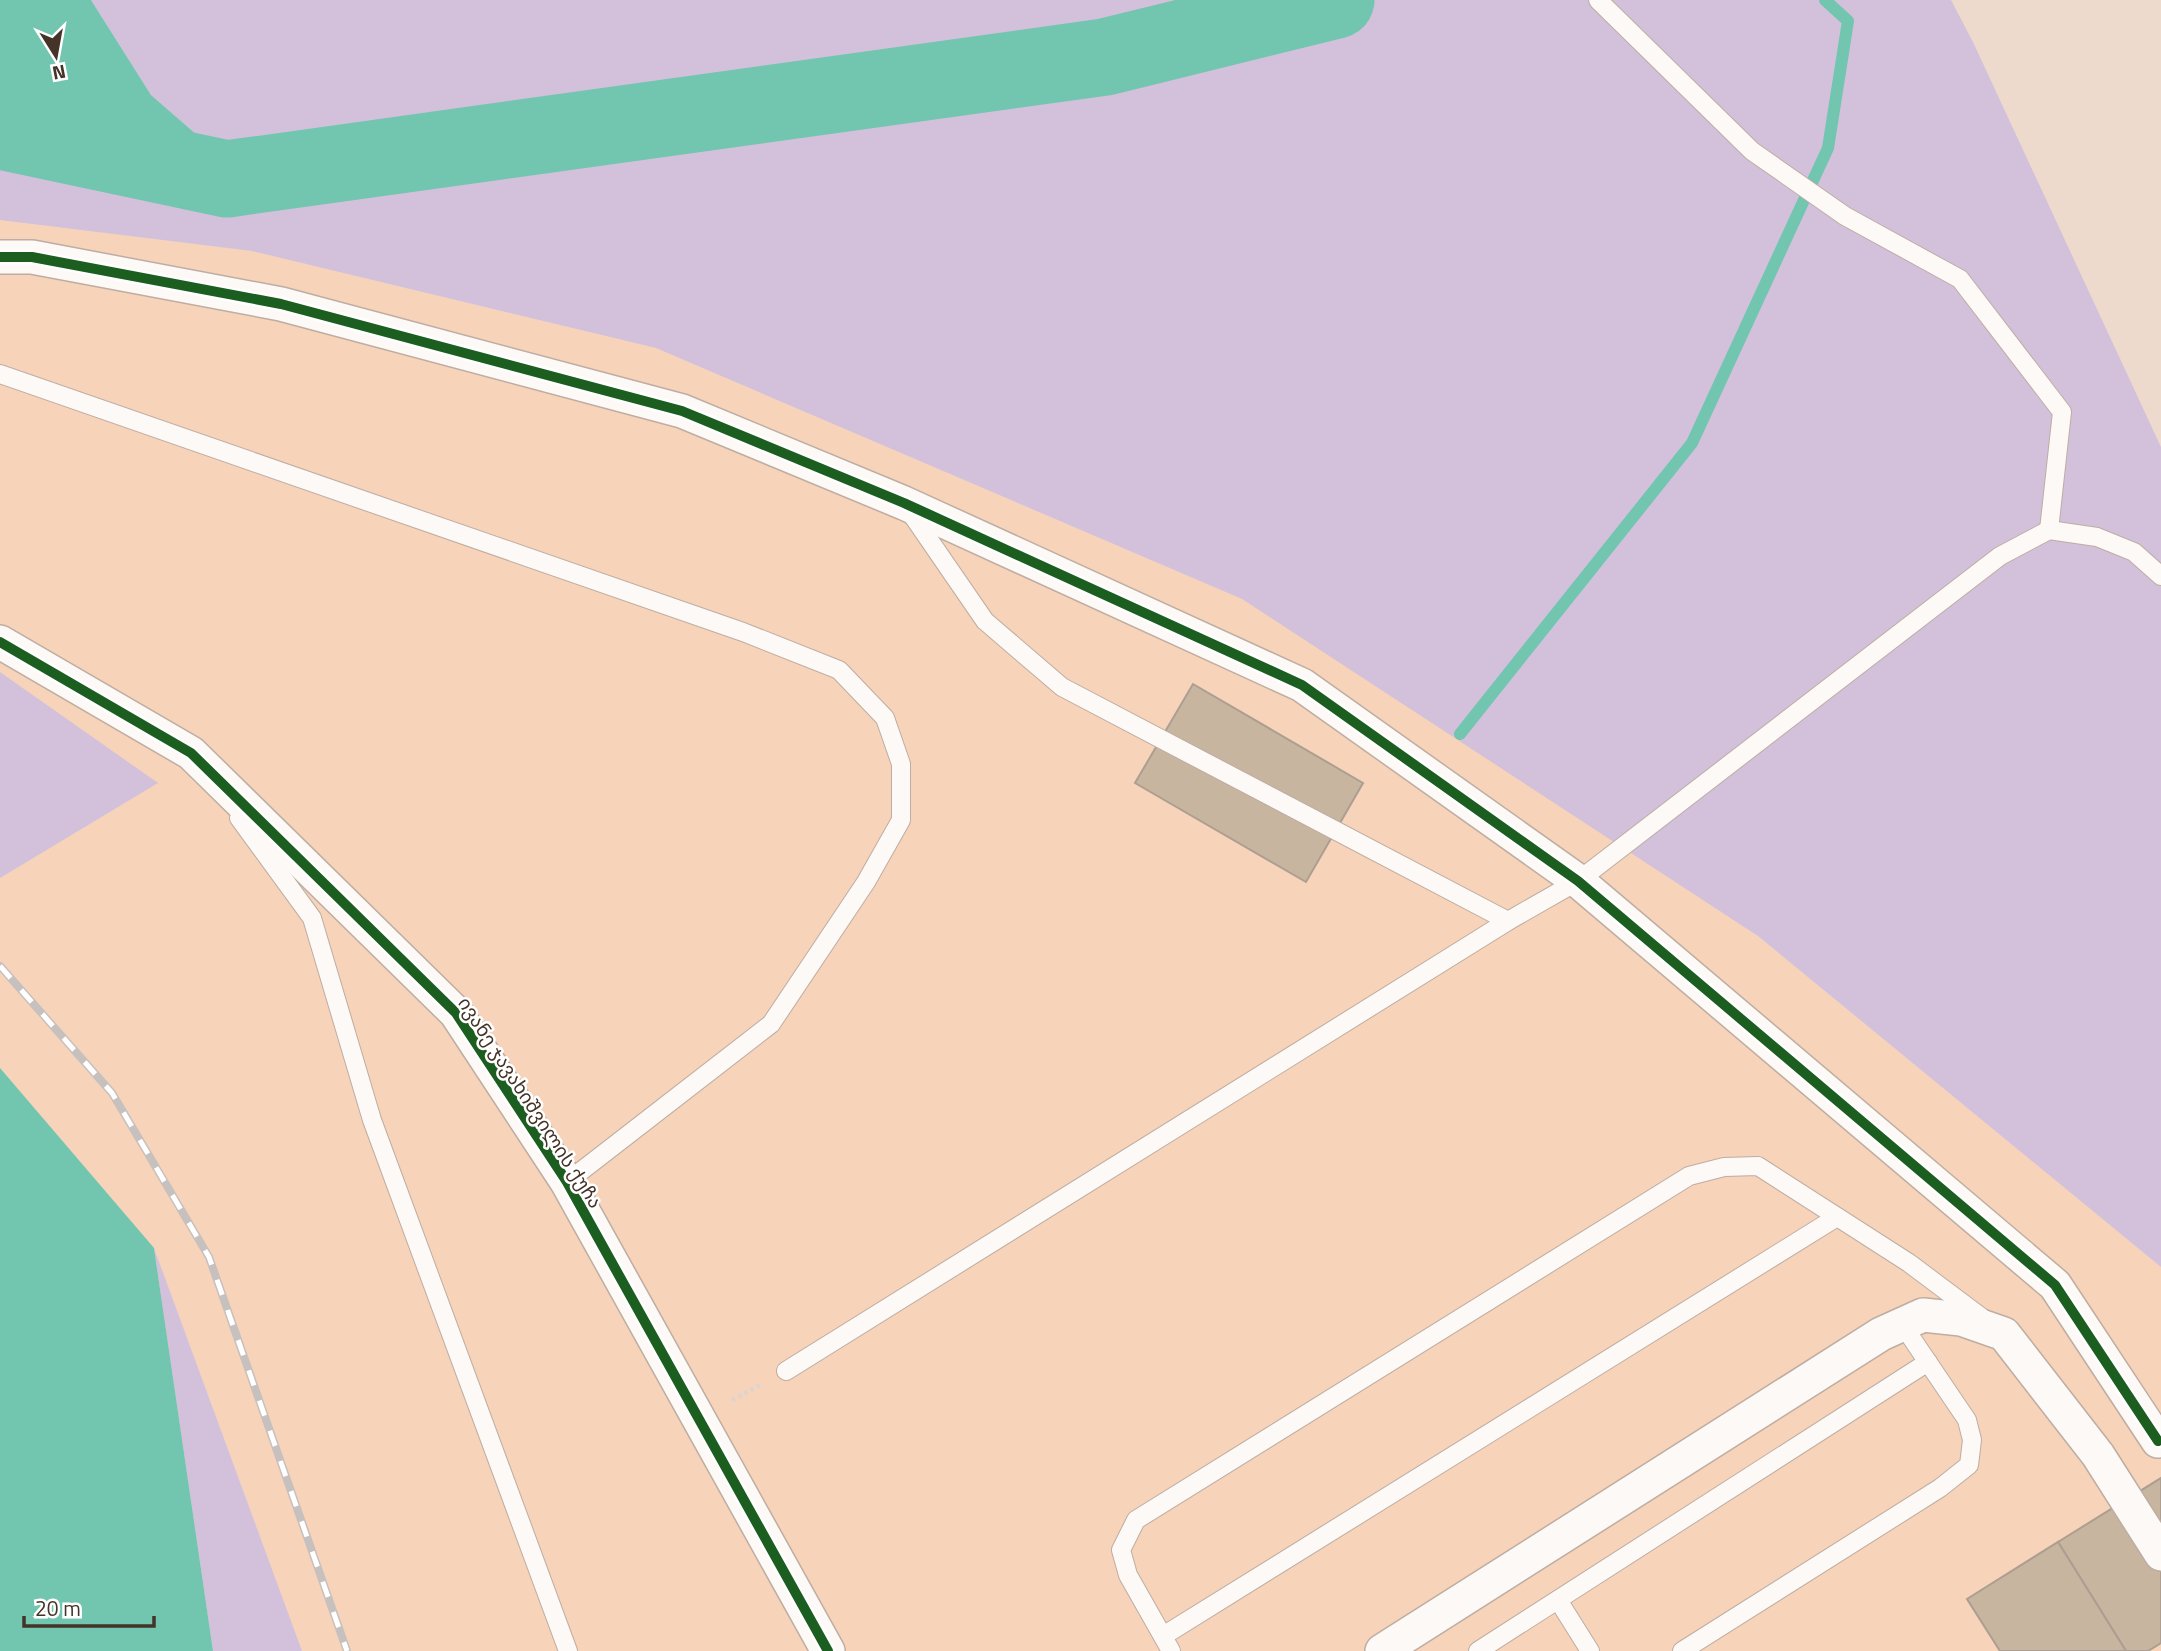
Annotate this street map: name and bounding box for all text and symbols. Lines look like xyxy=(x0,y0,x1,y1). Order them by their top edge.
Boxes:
north arrow xyxy=(21,21,91,91)
text: N xyxy=(50,58,69,89)
street label: ივანე ჯავახიშვილის ქუჩა xyxy=(451,990,611,1214)
scale bar xyxy=(24,1584,154,1628)
text: 20 m xyxy=(35,1592,81,1624)

